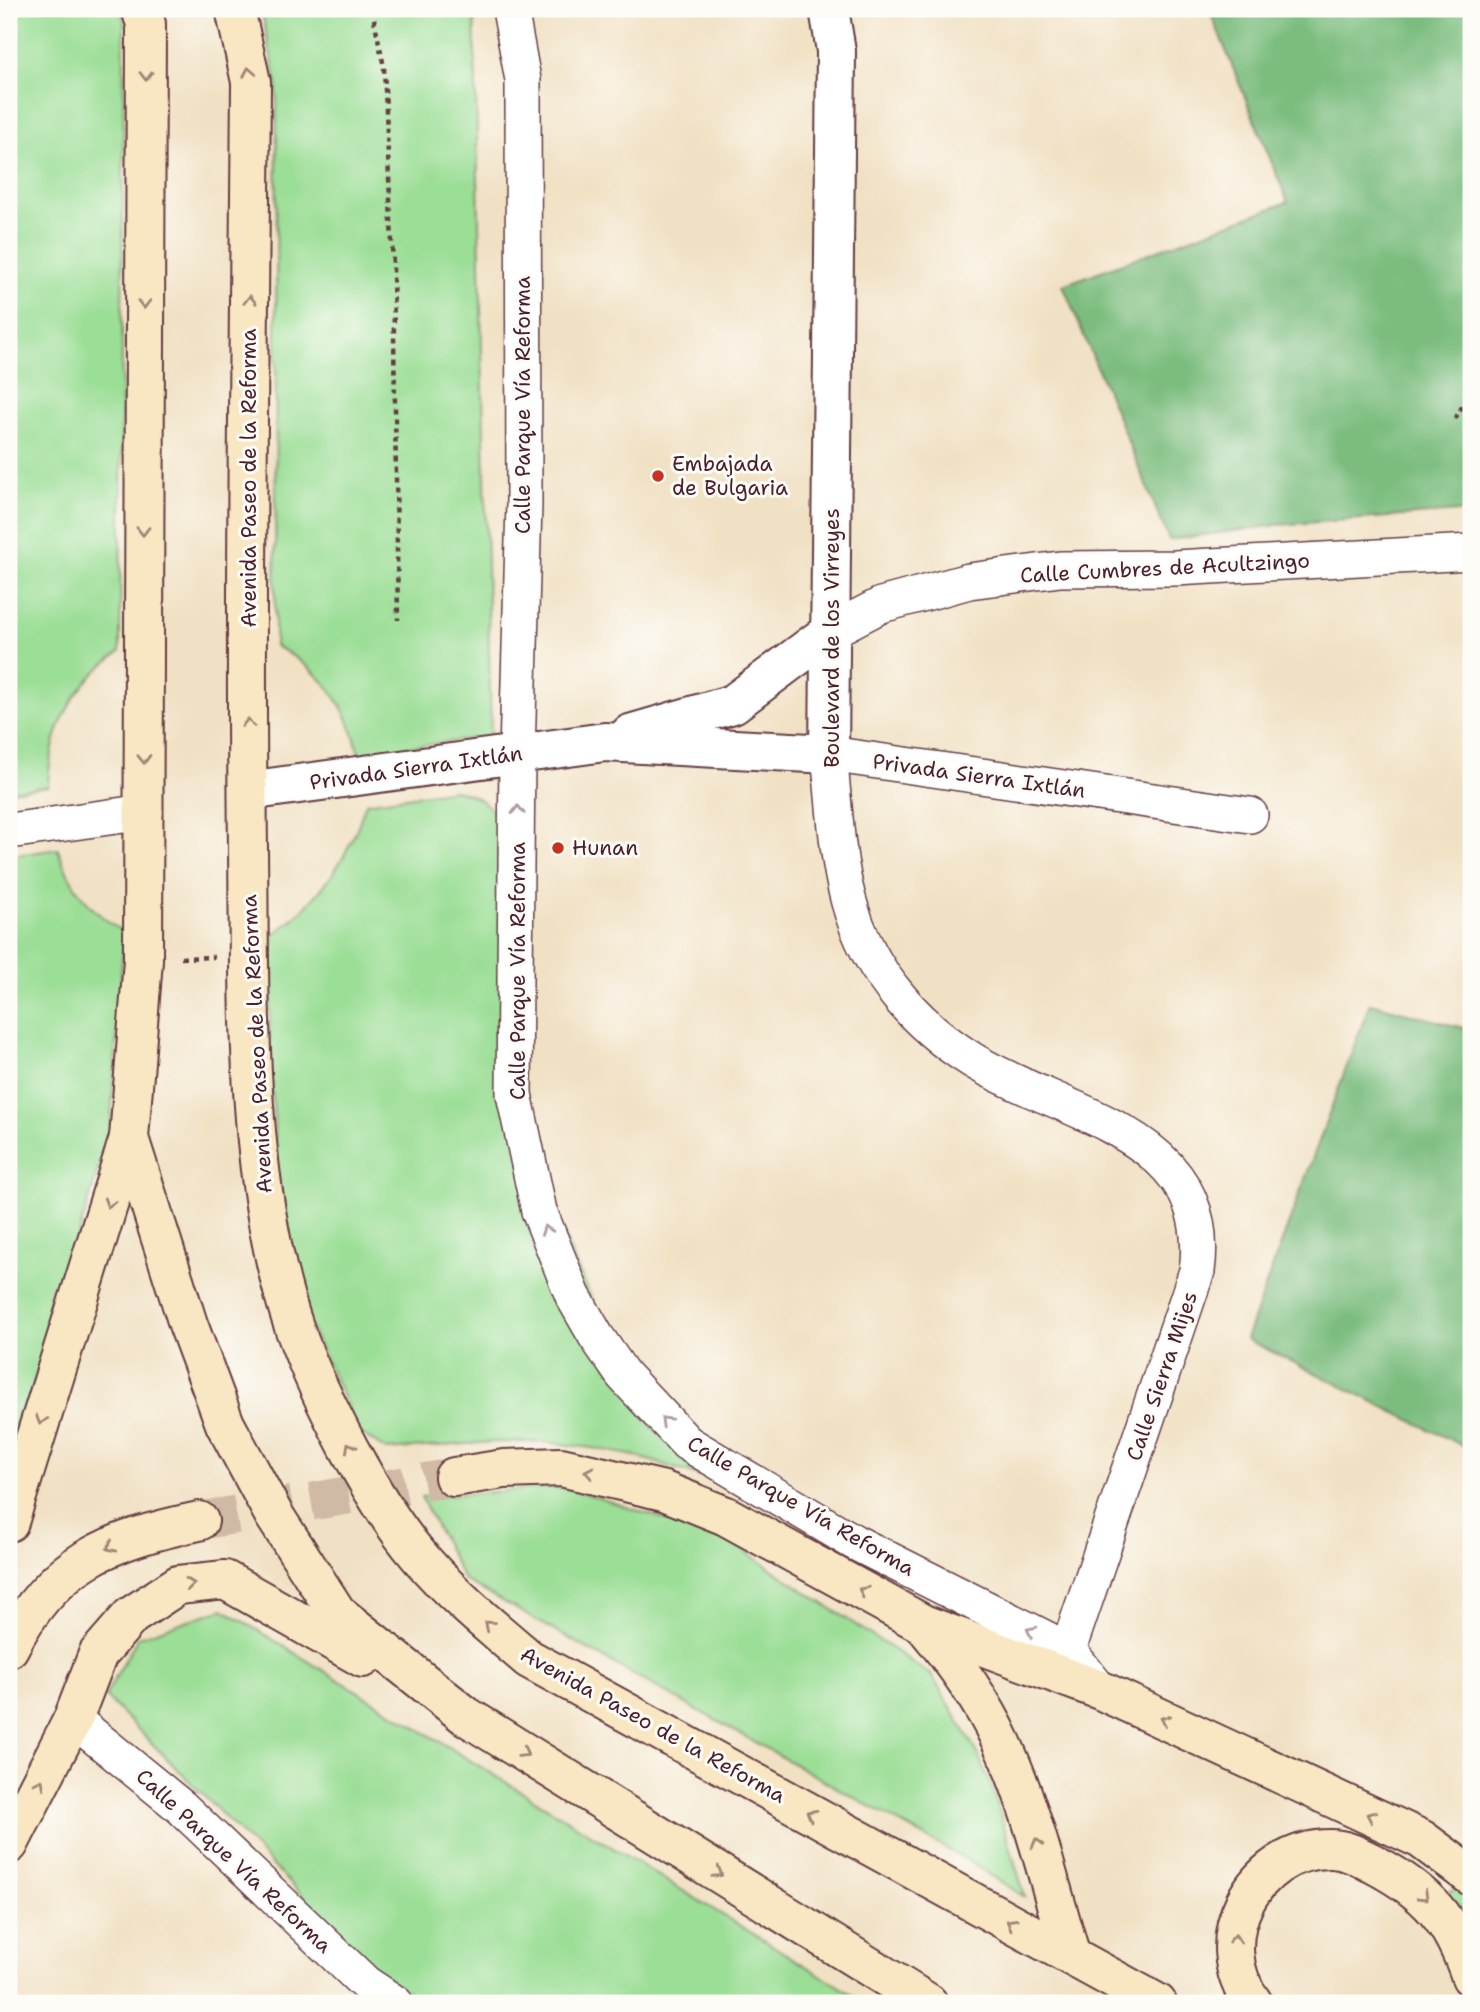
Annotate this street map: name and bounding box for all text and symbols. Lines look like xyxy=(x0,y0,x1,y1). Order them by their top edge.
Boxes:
one-way arrow xyxy=(242,66,257,78)
one-way arrow xyxy=(138,71,153,82)
street label: Calle Parque Vía Reforma xyxy=(509,276,537,534)
one-way arrow xyxy=(242,294,258,304)
one-way arrow xyxy=(136,299,152,310)
street label: Avenida Paseo de la Reforma xyxy=(235,328,263,628)
place label: Embajada de Bulgaria xyxy=(672,450,788,502)
marker: Embajada de Bulgaria xyxy=(650,468,666,484)
street label: Boulevard de los Virreyes xyxy=(818,508,846,768)
one-way arrow xyxy=(135,527,151,537)
street label: Calle Cumbres de Acultzingo xyxy=(1019,546,1311,590)
one-way arrow xyxy=(240,717,256,728)
street label: Privada Sierra Ixtlán xyxy=(308,739,524,797)
street label: Privada Sierra Ixtlán xyxy=(871,747,1087,805)
one-way arrow xyxy=(136,754,152,765)
one-way arrow xyxy=(510,805,526,815)
place label: Hunan xyxy=(572,834,638,862)
marker: Hunan xyxy=(550,840,566,856)
street label: Calle Parque Vía Reforma xyxy=(504,842,532,1100)
street label: Avenida Paseo de la Reforma xyxy=(235,894,279,1194)
one-way arrow xyxy=(102,1197,117,1209)
one-way arrow xyxy=(540,1225,554,1237)
street label: Calle Sierra Mijes xyxy=(1120,1288,1204,1464)
one-way arrow xyxy=(34,1414,49,1426)
one-way arrow xyxy=(660,1417,673,1430)
street label: Calle Parque Vía Reforma xyxy=(682,1429,920,1583)
one-way arrow xyxy=(345,1442,358,1454)
one-way arrow xyxy=(583,1465,595,1480)
one-way arrow xyxy=(105,1539,118,1553)
one-way arrow xyxy=(184,1576,196,1591)
one-way arrow xyxy=(858,1586,871,1599)
one-way arrow xyxy=(484,1621,497,1633)
one-way arrow xyxy=(1026,1626,1038,1640)
street label: Avenida Paseo de la Reforma xyxy=(515,1640,791,1810)
one-way arrow xyxy=(1159,1715,1172,1729)
one-way arrow xyxy=(517,1744,530,1757)
street label: Calle Parque Vía Reforma xyxy=(130,1763,338,1959)
one-way arrow xyxy=(31,1778,45,1791)
one-way arrow xyxy=(806,1808,819,1822)
one-way arrow xyxy=(1366,1810,1378,1824)
one-way arrow xyxy=(1030,1838,1045,1850)
one-way arrow xyxy=(710,1864,723,1877)
one-way arrow xyxy=(1416,1888,1429,1900)
one-way arrow xyxy=(1006,1918,1018,1931)
one-way arrow xyxy=(1227,1934,1242,1945)

